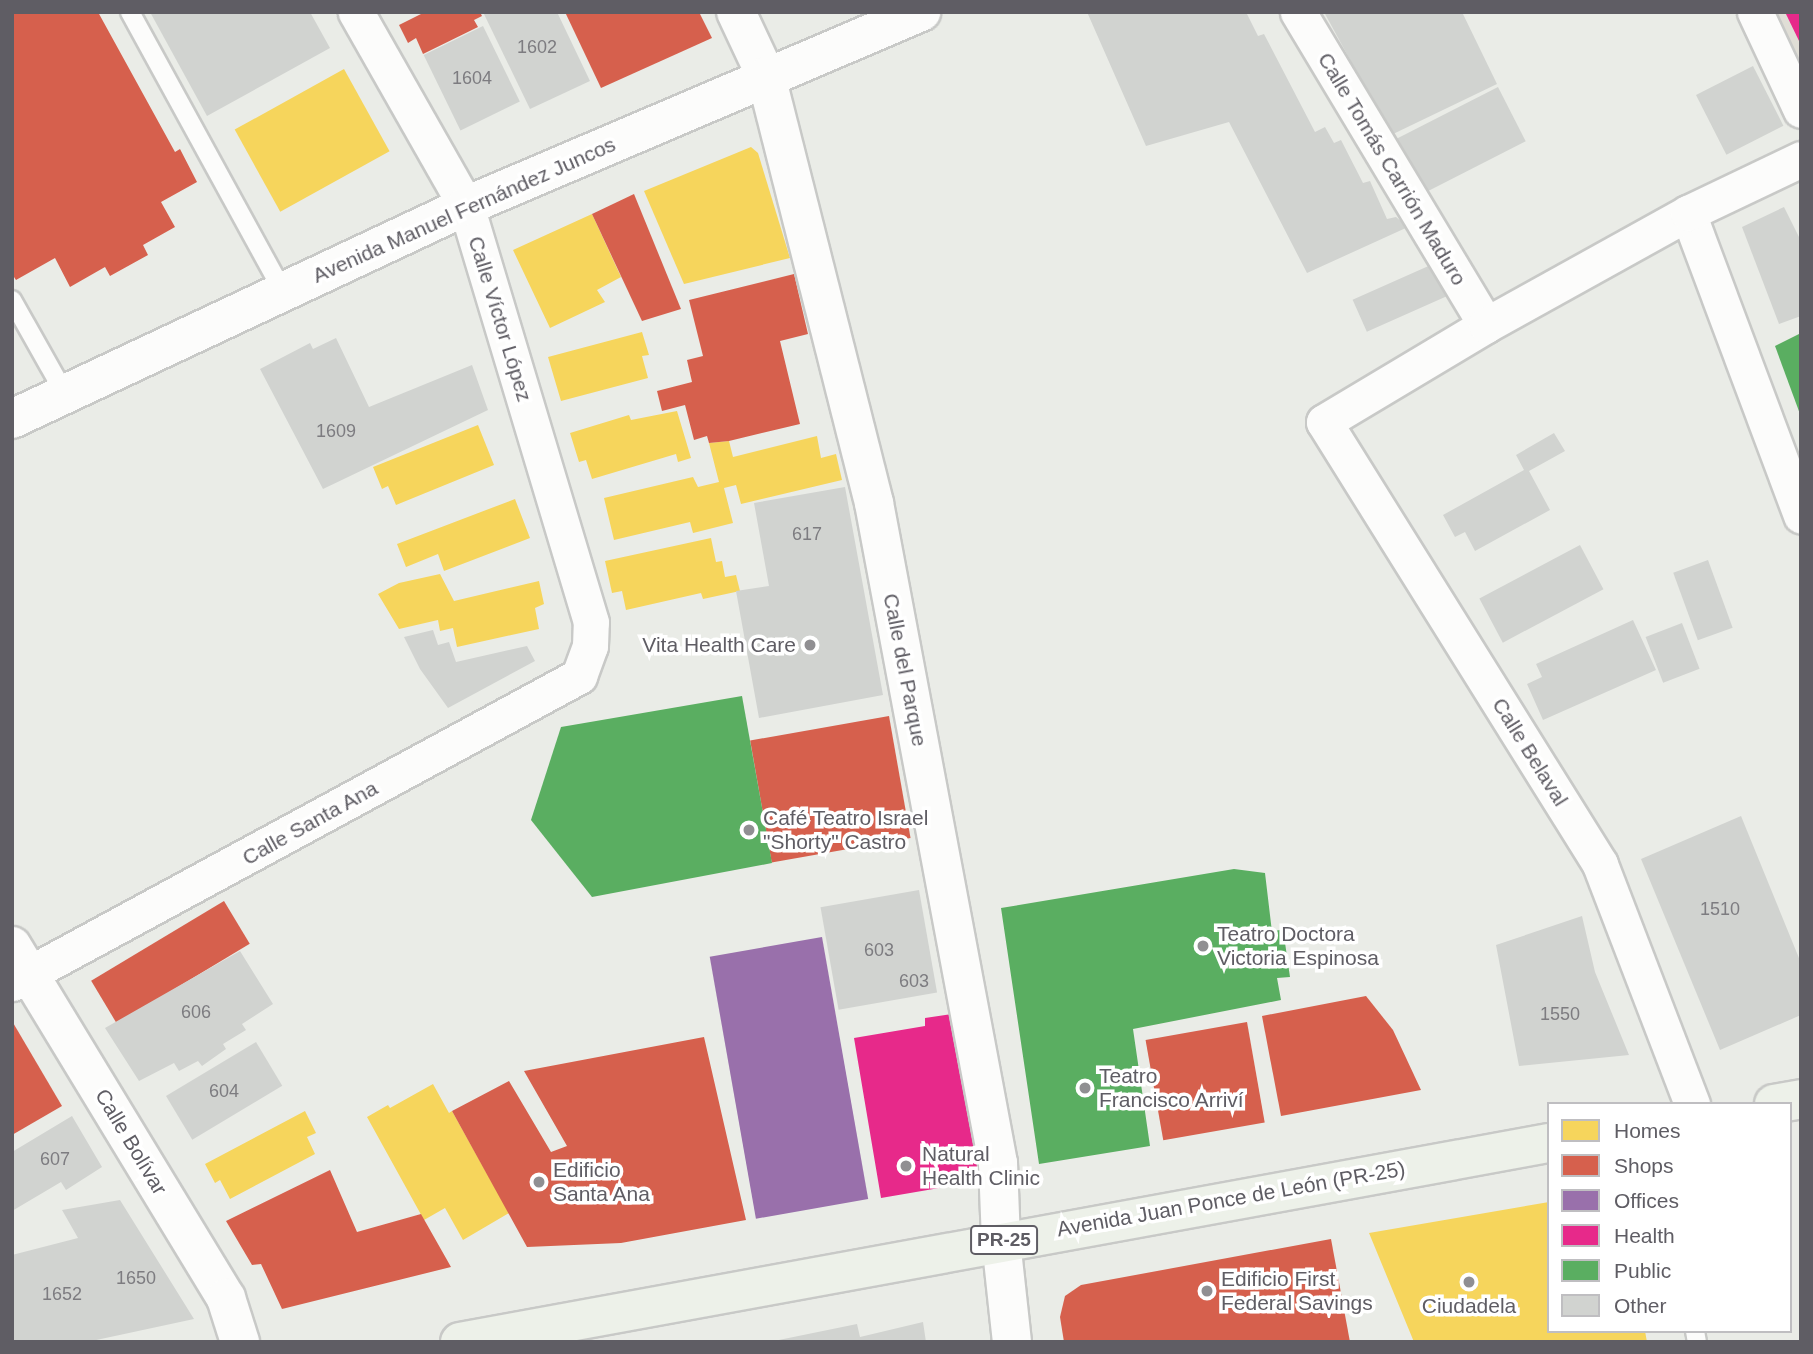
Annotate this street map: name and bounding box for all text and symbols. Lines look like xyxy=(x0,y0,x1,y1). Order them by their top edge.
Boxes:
house number: 1602 xyxy=(517,36,557,58)
street label: Calle Tomás Carrión Maduro xyxy=(1312,48,1472,290)
house number: 1604 xyxy=(452,67,492,89)
street label: Avenida Manuel Fernández Juncos xyxy=(309,132,619,288)
street label: Calle Víctor López xyxy=(463,233,537,405)
house number: 1609 xyxy=(316,420,356,442)
house number: 617 xyxy=(792,523,822,545)
street label: Calle del Parque xyxy=(878,591,932,749)
place label: Vita Health Care xyxy=(642,632,796,658)
marker: Vita Health Care xyxy=(802,637,818,653)
street label: Calle Belaval xyxy=(1487,693,1573,811)
street label: Calle Santa Ana xyxy=(238,775,382,871)
place label: Café Teatro Israel "Shorty" Castro xyxy=(763,805,929,855)
marker: Café Teatro Israel "Shorty" Castro xyxy=(741,822,757,838)
house number: 1510 xyxy=(1700,898,1740,920)
place label: Teatro Doctora Victoria Espinosa xyxy=(1217,921,1379,971)
marker: Teatro Doctora Victoria Espinosa xyxy=(1195,938,1211,954)
house number: 603 xyxy=(864,939,894,961)
house number: 603 xyxy=(899,970,929,992)
house number: 606 xyxy=(181,1001,211,1023)
house number: 1550 xyxy=(1540,1003,1580,1025)
place label: Teatro Francisco Arriví xyxy=(1099,1063,1245,1113)
house number: 604 xyxy=(209,1080,239,1102)
marker: Teatro Francisco Arriví xyxy=(1077,1080,1093,1096)
street label: Calle Bolívar xyxy=(90,1084,172,1200)
legend xyxy=(1547,1102,1792,1333)
text: Homes xyxy=(1614,1119,1681,1142)
place label: Natural Health Clinic xyxy=(922,1141,1040,1191)
house number: 607 xyxy=(40,1148,70,1170)
text: Shops xyxy=(1614,1154,1674,1177)
marker: Natural Health Clinic xyxy=(896,1156,916,1176)
street label: Avenida Juan Ponce de León (PR-25) xyxy=(1055,1156,1407,1242)
place label: Edificio Santa Ana xyxy=(553,1157,651,1207)
marker: Edificio Santa Ana xyxy=(531,1174,547,1190)
text: Offices xyxy=(1614,1189,1679,1212)
road number: PR-25 xyxy=(969,1224,1039,1256)
text: Health xyxy=(1614,1224,1675,1247)
text: Public xyxy=(1614,1259,1671,1282)
place label: Edificio First Federal Savings xyxy=(1221,1266,1373,1316)
house number: 1650 xyxy=(116,1267,156,1289)
marker: Ciudadela xyxy=(1461,1274,1477,1290)
house number: 1652 xyxy=(42,1283,82,1305)
marker: Edificio First Federal Savings xyxy=(1199,1283,1215,1299)
place label: Ciudadela xyxy=(1422,1293,1516,1319)
text: Other xyxy=(1614,1294,1667,1317)

